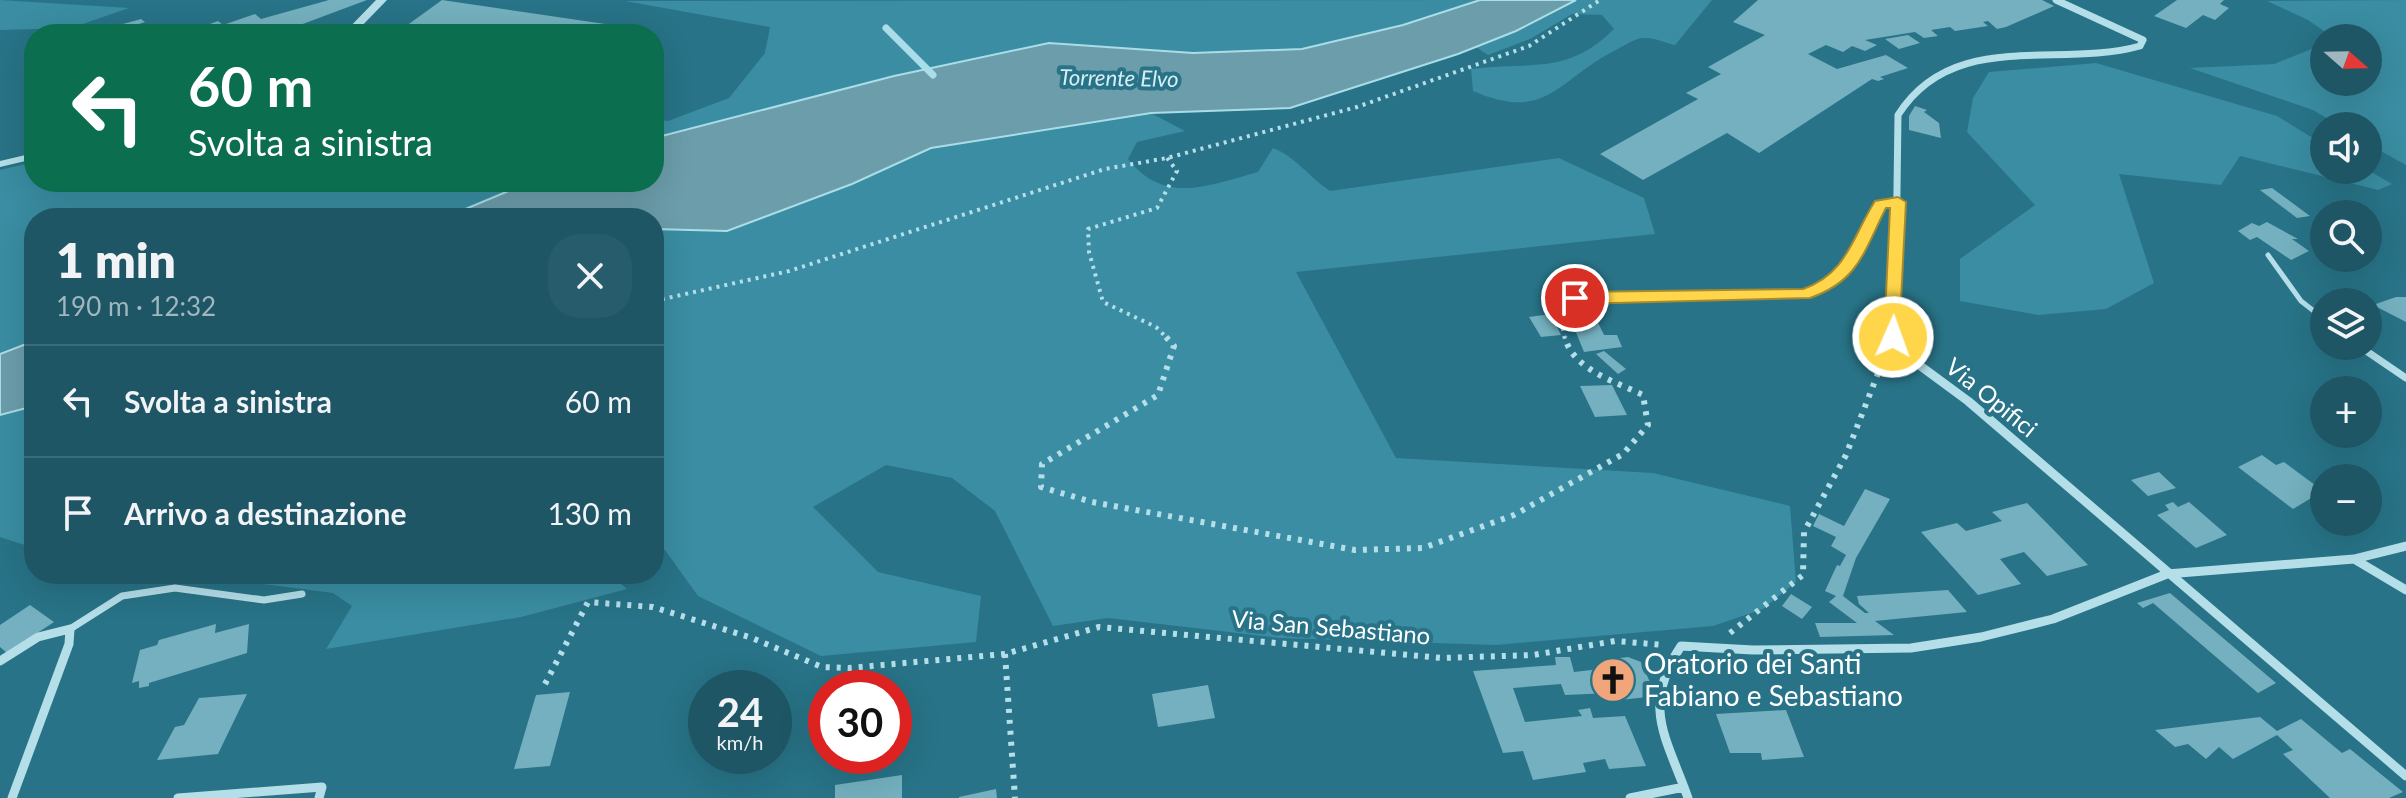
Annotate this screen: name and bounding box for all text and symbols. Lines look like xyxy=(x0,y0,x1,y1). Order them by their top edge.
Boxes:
north arrow xyxy=(2310,24,2382,96)
map controls xyxy=(2310,24,2382,536)
text: 60 m xyxy=(188,52,313,119)
icon: left xyxy=(56,56,160,160)
water label: Torrente Elvo xyxy=(1059,63,1179,92)
button: sound xyxy=(2310,112,2382,184)
text: Svolta a sinistra xyxy=(188,120,433,164)
button: search xyxy=(2310,200,2382,272)
text: 1 min xyxy=(56,231,176,288)
button: close xyxy=(548,234,632,318)
pin xyxy=(1541,264,1609,332)
icon: arrive xyxy=(1553,276,1597,320)
button: layers xyxy=(2310,288,2382,360)
text: 190 m · 12:32 xyxy=(56,290,216,322)
position arrow xyxy=(1851,295,1935,379)
street label: Via Opifici xyxy=(1940,351,2044,442)
button: + xyxy=(2310,376,2382,448)
icon: left xyxy=(56,379,100,423)
text: Svolta a sinistra xyxy=(124,383,332,419)
text: 60 m xyxy=(565,383,632,419)
button: − xyxy=(2310,464,2382,536)
icon: arrive xyxy=(56,491,100,535)
text: Arrivo a destinazione xyxy=(124,495,406,531)
text: 130 m xyxy=(547,495,632,531)
street label: Via San Sebastiano xyxy=(1230,603,1432,650)
place label: Oratorio dei Santi Fabiano e Sebastiano xyxy=(1644,646,1903,712)
church icon: Oratorio dei Santi Fabiano e Sebastiano xyxy=(1589,656,1637,704)
speed limit sign: 30 xyxy=(808,670,912,774)
text: 24 xyxy=(717,688,763,736)
text: km/h xyxy=(717,730,763,754)

